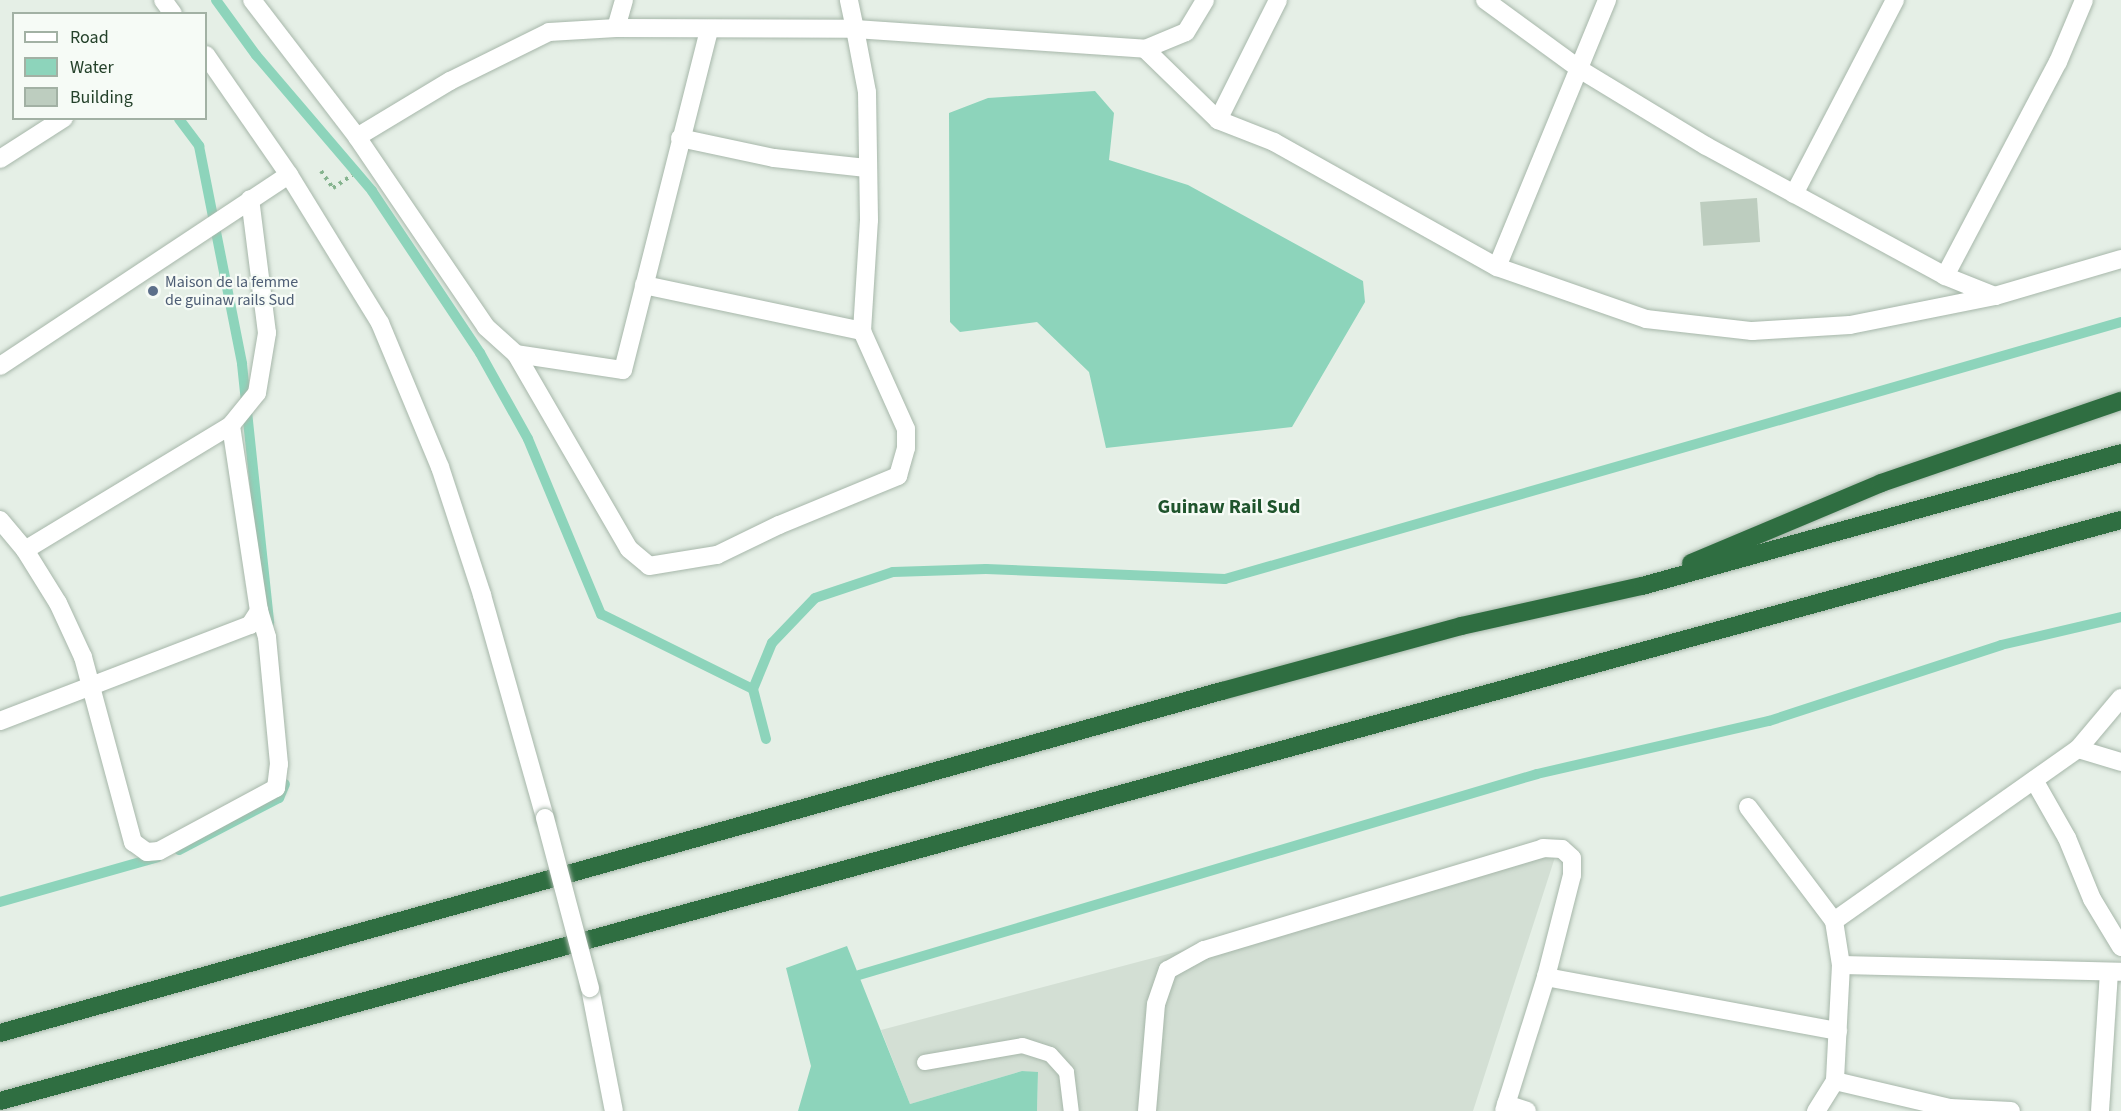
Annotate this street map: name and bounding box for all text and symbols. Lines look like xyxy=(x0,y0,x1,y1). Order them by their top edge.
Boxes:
legend xyxy=(12,12,207,120)
text: Road xyxy=(70,25,109,50)
text: Water xyxy=(70,55,114,80)
text: Building xyxy=(70,85,133,110)
place label: Maison de la femme de guinaw rails Sud xyxy=(165,272,298,310)
marker: Maison de la femme de guinaw rails Sud xyxy=(146,284,160,298)
district label: Guinaw Rail Sud xyxy=(1158,495,1300,519)

